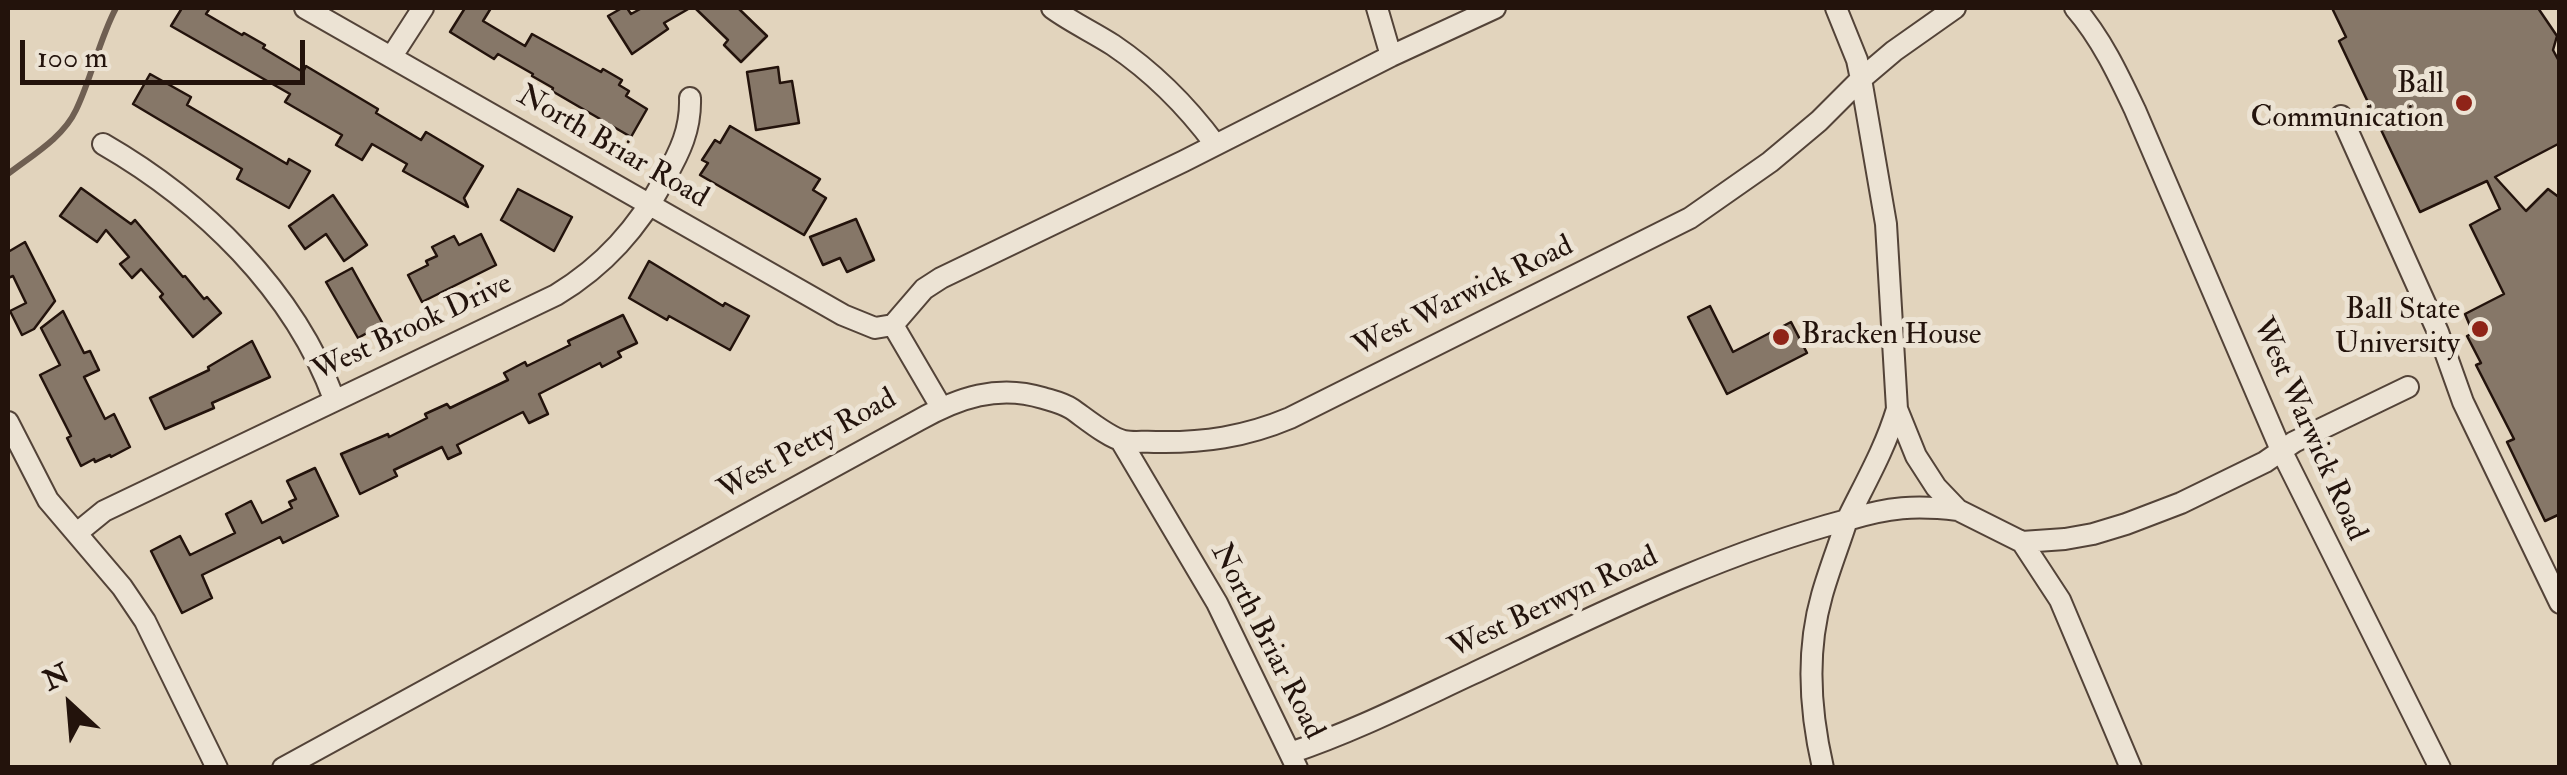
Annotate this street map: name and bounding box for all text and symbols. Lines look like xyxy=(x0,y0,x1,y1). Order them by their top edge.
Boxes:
scale bar xyxy=(25,20,310,82)
text: 100 m xyxy=(37,39,108,76)
place label: Ball Communication xyxy=(2251,68,2444,138)
street label: North Briar Road xyxy=(510,79,714,217)
marker: Ball Communication xyxy=(2453,92,2475,114)
street label: West Warwick Road xyxy=(1348,229,1580,367)
street label: West Brook Drive xyxy=(308,267,518,391)
place label: Ball State University xyxy=(2335,294,2460,364)
street label: West Warwick Road xyxy=(2243,313,2373,547)
marker: Ball State University xyxy=(2469,318,2491,340)
place label: Bracken House xyxy=(1801,319,1981,355)
marker: Bracken House xyxy=(1770,326,1792,348)
street label: West Petty Road xyxy=(713,382,903,510)
street label: North Briar Road xyxy=(1201,538,1331,746)
street label: West Berwyn Road xyxy=(1444,540,1664,668)
north arrow xyxy=(20,655,120,755)
text: N xyxy=(38,656,76,699)

